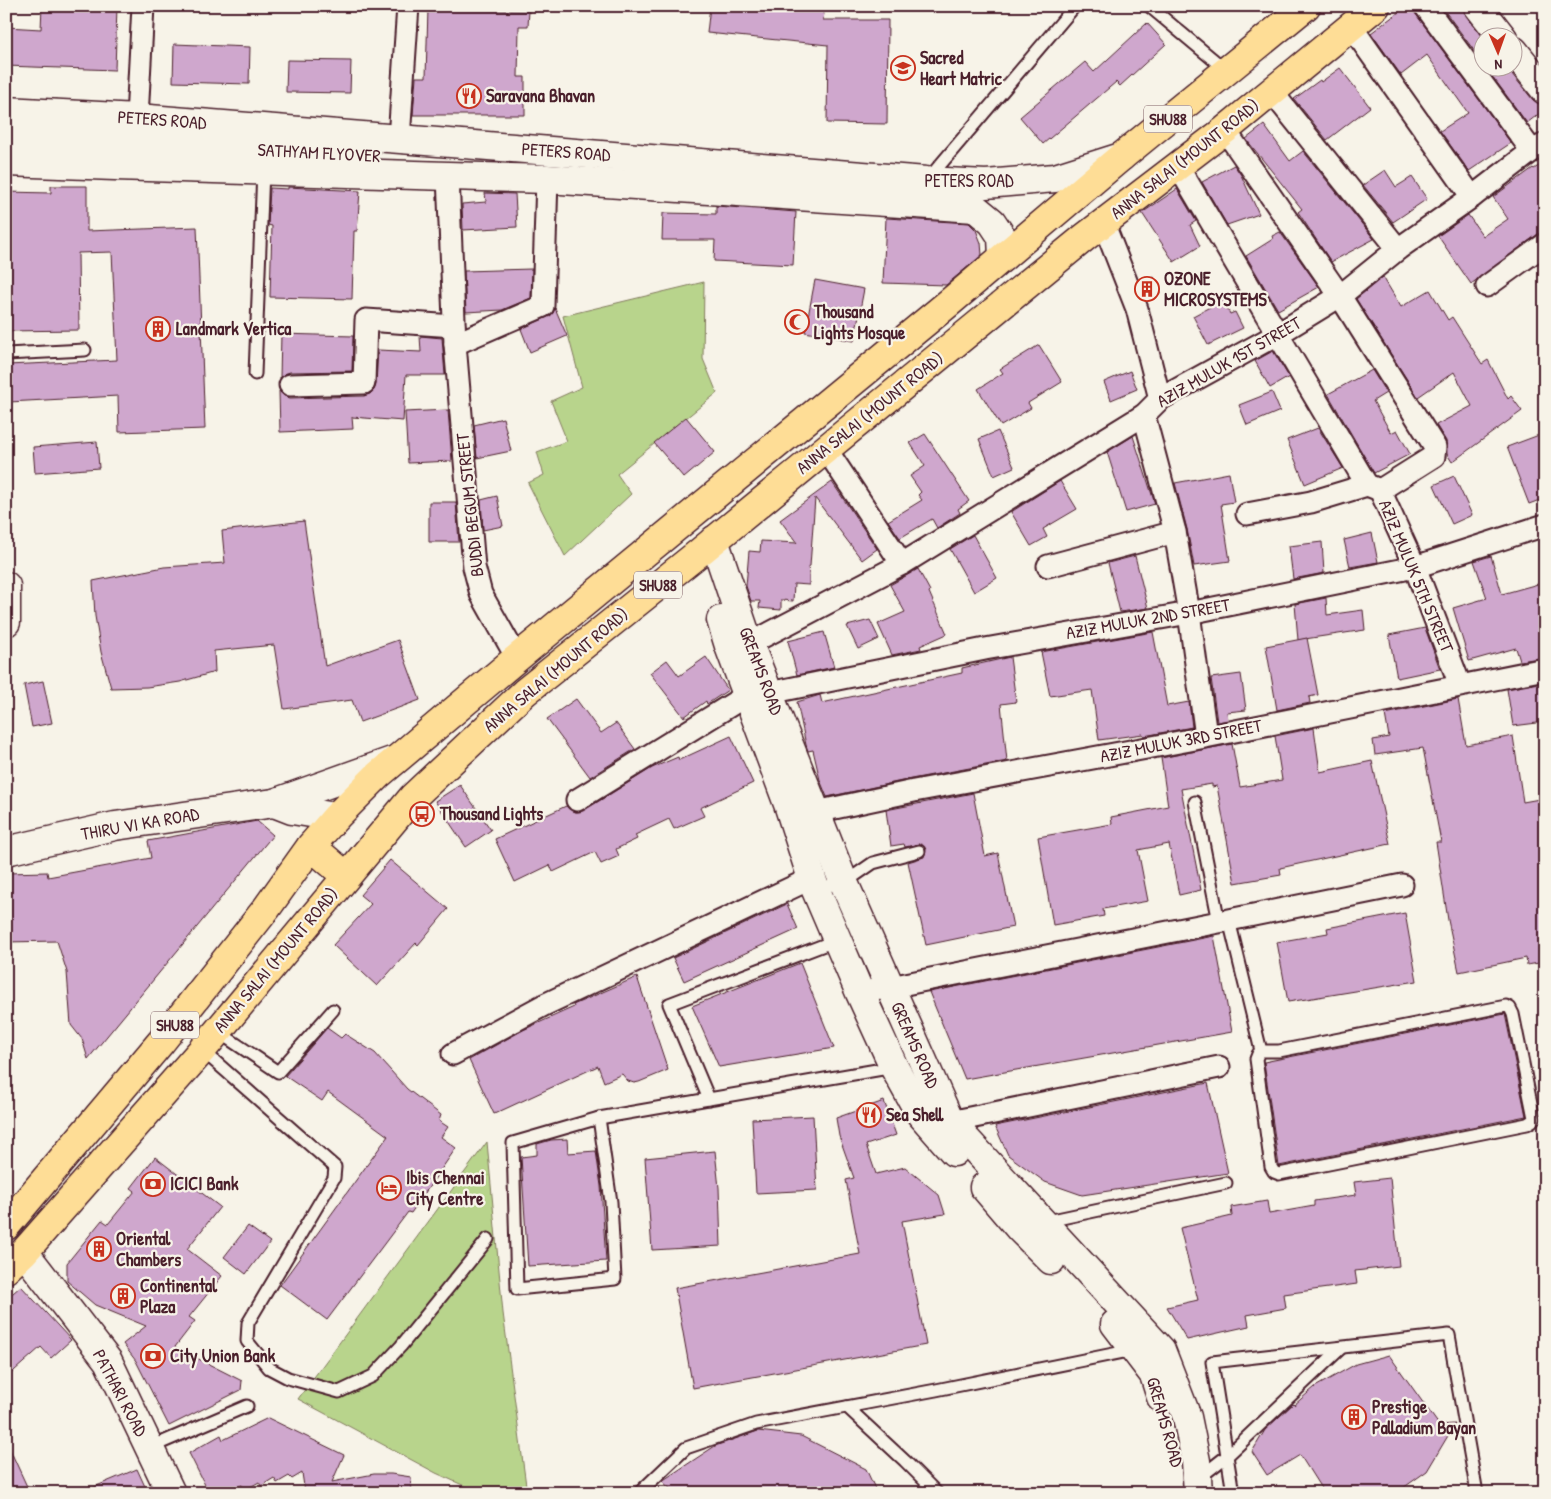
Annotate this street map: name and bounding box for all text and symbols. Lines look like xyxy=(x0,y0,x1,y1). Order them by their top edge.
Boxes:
north arrow xyxy=(1474,28,1524,78)
place label: Sacred Heart Matric xyxy=(920,45,1003,91)
school or university icon: Sacred Heart Matric xyxy=(890,55,916,81)
text: N xyxy=(1494,56,1503,75)
restaurant icon: Saravana Bhavan xyxy=(456,83,482,109)
place label: Saravana Bhavan xyxy=(486,83,595,108)
street label: ANNA SALAI (MOUNT ROAD) xyxy=(1105,93,1264,225)
street label: PETERS ROAD xyxy=(117,104,208,135)
road number: SHU88 xyxy=(1144,106,1192,132)
street label: PETERS ROAD xyxy=(521,136,612,167)
street label: SATHYAM FLYOVER xyxy=(257,137,381,168)
street label: PETERS ROAD xyxy=(924,168,1014,193)
place label: OZONE MICROSYSTEMS xyxy=(1164,266,1268,312)
building icon: OZONE MICROSYSTEMS xyxy=(1134,276,1160,302)
place label: Thousand Lights Mosque xyxy=(813,299,906,346)
mosque icon: Thousand Lights Mosque xyxy=(784,309,810,335)
street label: AZIZ MULUK 1ST STREET xyxy=(1152,310,1306,413)
building icon: Landmark Vertica xyxy=(145,316,171,342)
place label: Landmark Vertica xyxy=(176,316,292,341)
street label: ANNA SALAI (MOUNT ROAD) xyxy=(791,345,949,480)
street label: BUDDI BEGUM STREET xyxy=(449,431,489,578)
street label: AZIZ MULUK 5TH STREET xyxy=(1373,495,1460,657)
road number: SHU88 xyxy=(634,572,682,598)
street label: AZIZ MULUK 2ND STREET xyxy=(1064,592,1232,645)
street label: ANNA SALAI (MOUNT ROAD) xyxy=(478,601,634,738)
street label: GREAMS ROAD xyxy=(733,623,790,719)
street label: AZIZ MULUK 3RD STREET xyxy=(1098,712,1264,768)
street label: THIRU VI KA ROAD xyxy=(79,801,201,846)
bus stop icon: Thousand Lights xyxy=(409,801,435,827)
place label: Thousand Lights xyxy=(439,801,543,827)
street label: ANNA SALAI (MOUNT ROAD) xyxy=(207,882,344,1038)
street label: GREAMS ROAD xyxy=(885,998,946,1092)
road number: SHU88 xyxy=(151,1012,199,1038)
restaurant icon: Sea Shell xyxy=(856,1102,882,1128)
place label: Sea Shell xyxy=(886,1102,945,1127)
place label: Ibis Chennai City Centre xyxy=(406,1165,485,1212)
bank icon: ICICI Bank xyxy=(140,1171,166,1197)
place label: ICICI Bank xyxy=(170,1171,239,1196)
hotel icon: Ibis Chennai City Centre xyxy=(376,1175,402,1201)
place label: Oriental Chambers xyxy=(116,1226,181,1272)
building icon: Oriental Chambers xyxy=(86,1236,112,1262)
place label: Continental Plaza xyxy=(140,1273,218,1319)
building icon: Continental Plaza xyxy=(110,1283,136,1309)
bank icon: City Union Bank xyxy=(140,1343,166,1369)
place label: City Union Bank xyxy=(170,1343,276,1369)
street label: PATHARI ROAD xyxy=(87,1345,154,1441)
street label: GREAMS ROAD xyxy=(1141,1374,1190,1470)
place label: Prestige Palladium Bayan xyxy=(1372,1394,1476,1441)
building icon: Prestige Palladium Bayan xyxy=(1341,1404,1367,1430)

